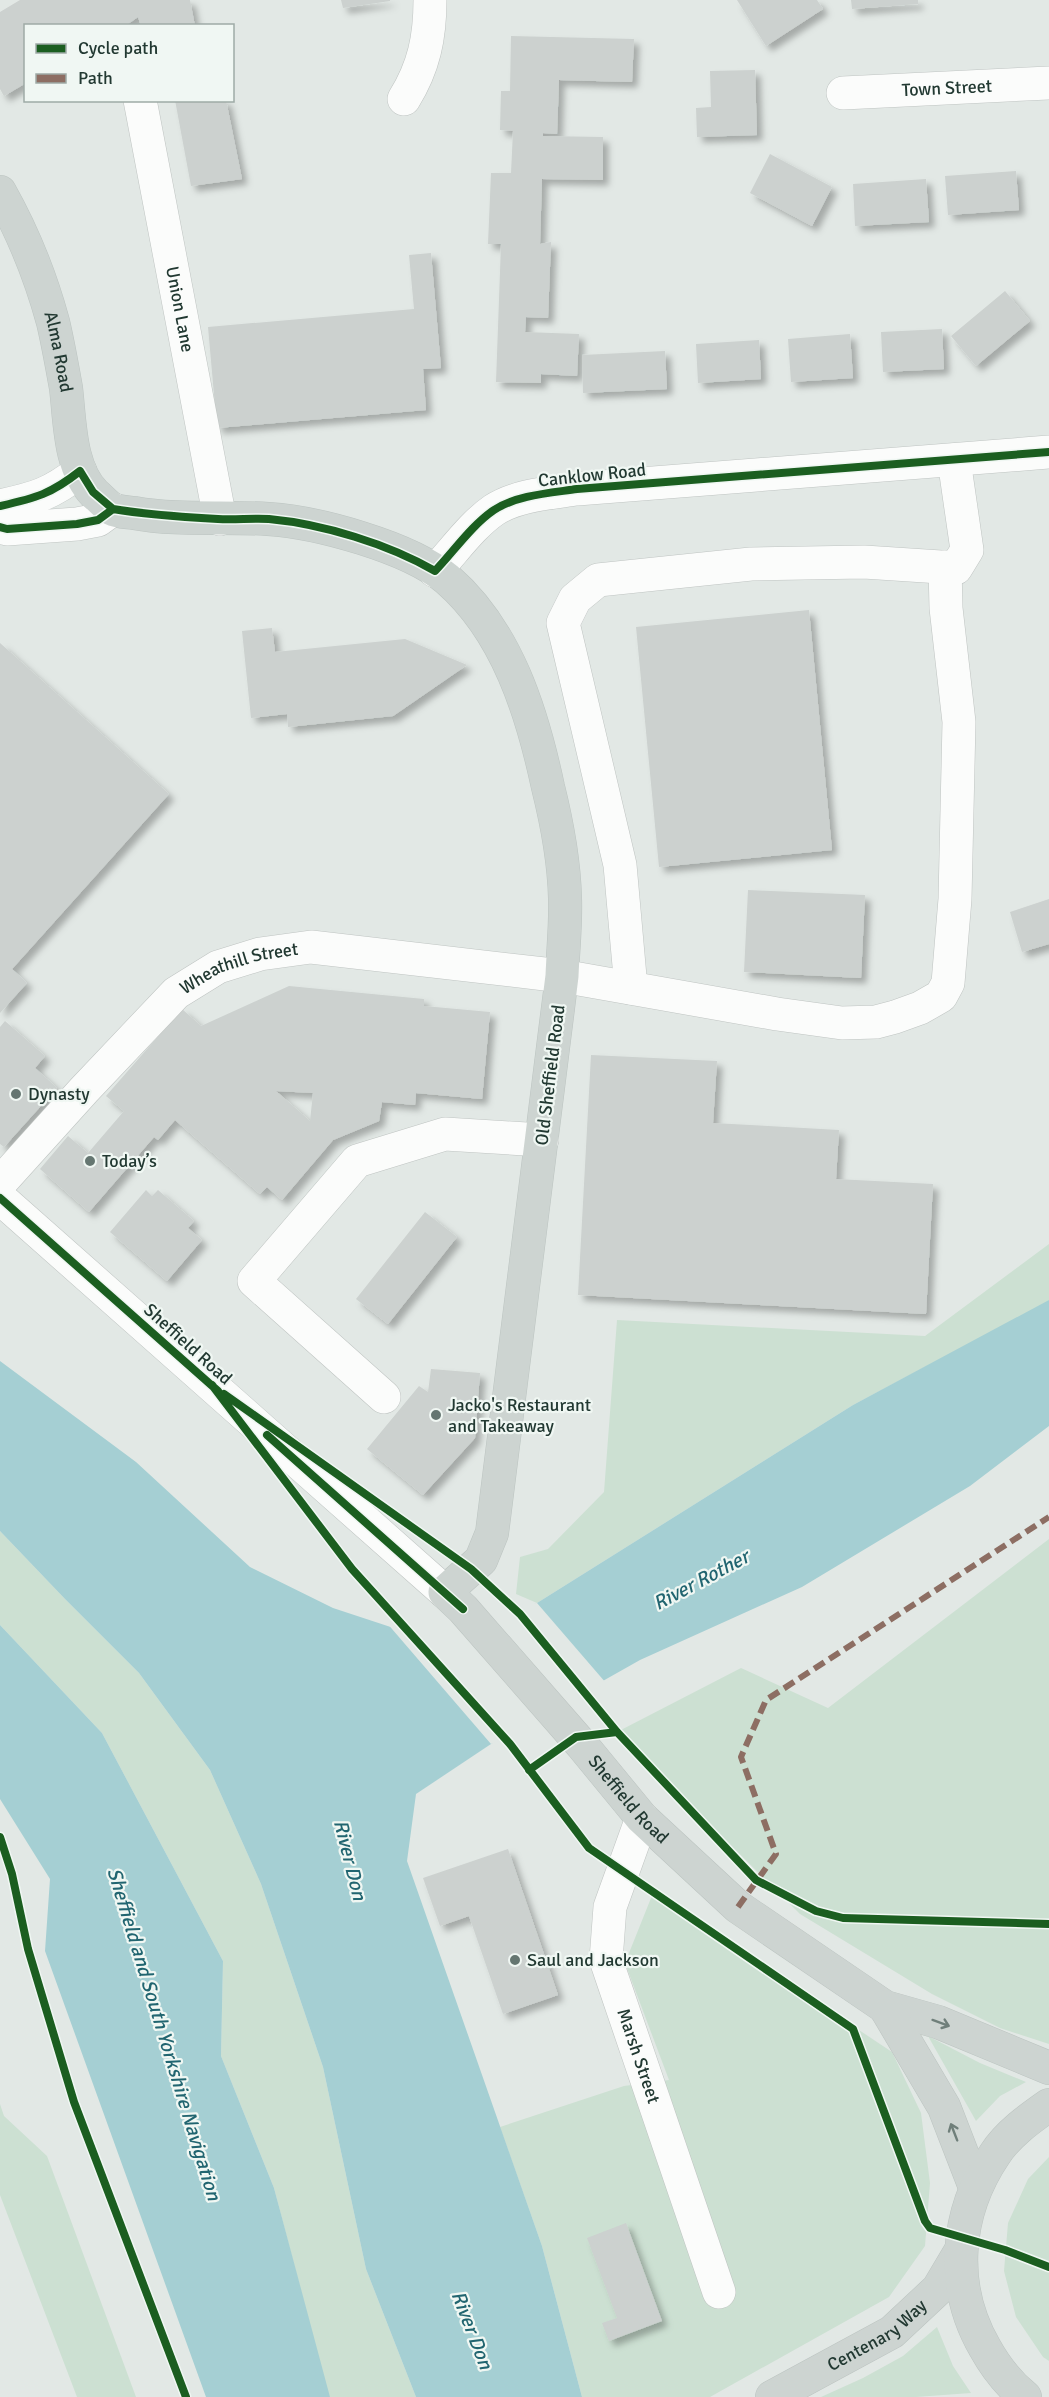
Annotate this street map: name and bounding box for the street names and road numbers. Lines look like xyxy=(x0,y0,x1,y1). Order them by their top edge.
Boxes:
street label: Town Street xyxy=(901,75,993,101)
street label: Union Lane xyxy=(161,264,199,354)
street label: Alma Road xyxy=(40,309,78,394)
street label: Canklow Road xyxy=(537,458,647,492)
street label: Wheathill Street xyxy=(176,938,299,999)
street label: Old Sheffield Road xyxy=(530,1003,570,1147)
street label: Sheffield Road xyxy=(139,1299,237,1389)
street label: Sheffield Road xyxy=(584,1750,673,1848)
street label: Marsh Street xyxy=(612,2005,665,2106)
street label: Centenary Way xyxy=(823,2294,931,2376)

